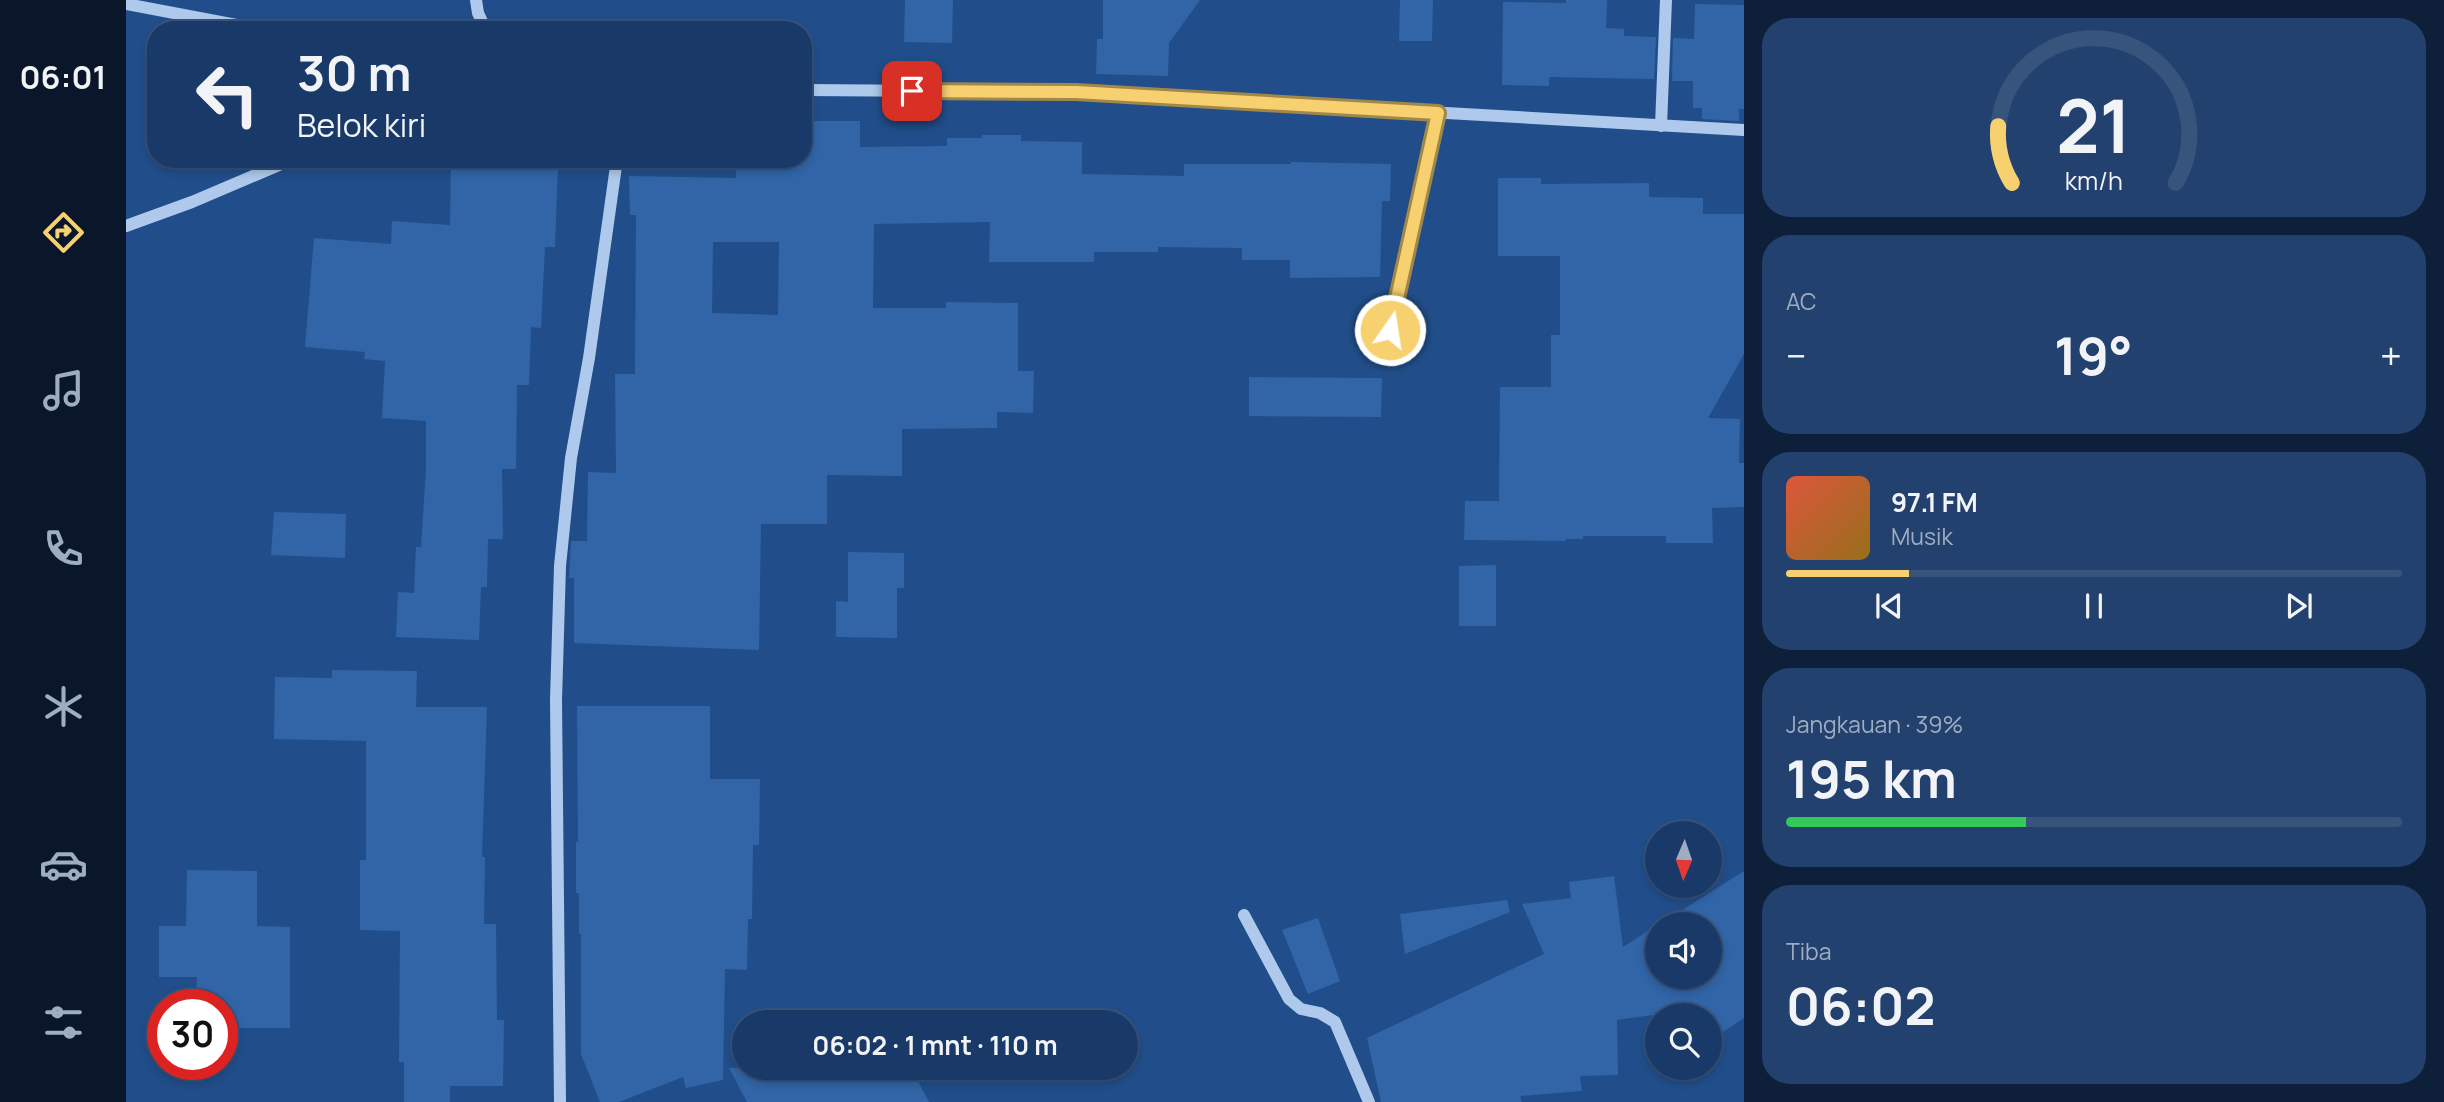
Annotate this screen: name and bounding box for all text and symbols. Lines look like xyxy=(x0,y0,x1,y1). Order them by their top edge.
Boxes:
text: 30 m xyxy=(297,39,412,106)
icon: left xyxy=(182,49,273,140)
text: 06:01 xyxy=(20,55,106,99)
pin xyxy=(882,61,942,121)
icon: arrive xyxy=(893,72,931,110)
text: 21 xyxy=(2056,76,2132,176)
text: Belok kiri xyxy=(297,103,426,147)
text: km/h xyxy=(2065,163,2123,198)
icon: directions xyxy=(39,208,88,257)
text: AC xyxy=(1786,285,1817,317)
position arrow xyxy=(1353,293,1427,367)
text: 19° xyxy=(2054,320,2133,391)
text: − xyxy=(1786,329,1807,381)
text: + xyxy=(2380,329,2402,381)
icon: music xyxy=(39,366,88,415)
text: 97.1 FM xyxy=(1891,484,1978,520)
text: Musik xyxy=(1891,520,1953,552)
icon: phone xyxy=(39,524,88,573)
icon: previous xyxy=(1870,587,1908,625)
icon: pause xyxy=(2075,587,2113,625)
icon: next xyxy=(2280,587,2318,625)
icon: climate xyxy=(39,682,88,731)
text: Jangkauan · 39% xyxy=(1786,708,1963,740)
text: 195 km xyxy=(1786,743,1957,814)
north arrow xyxy=(1645,821,1722,898)
map controls xyxy=(1645,821,1722,1080)
icon: car xyxy=(39,840,88,889)
button: sound xyxy=(1645,912,1722,989)
text: Tiba xyxy=(1786,935,1831,967)
text: 06:02 xyxy=(1786,970,1936,1041)
speed limit sign: 30 xyxy=(147,989,238,1080)
icon: filters xyxy=(39,998,88,1047)
button: search xyxy=(1645,1003,1722,1080)
text: 06:02 · 1 mnt · 110 m xyxy=(812,1027,1058,1063)

